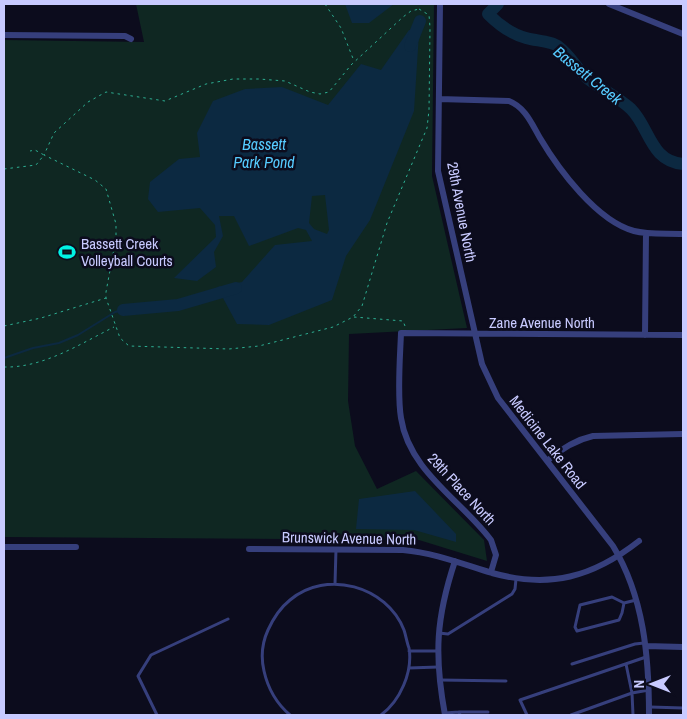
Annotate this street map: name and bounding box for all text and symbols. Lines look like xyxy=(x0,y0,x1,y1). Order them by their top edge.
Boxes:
water label: Bassett Creek xyxy=(549,41,627,110)
water label: Bassett Park Pond xyxy=(233,133,295,173)
street label: 29th Avenue North xyxy=(442,160,482,264)
place label: Bassett Creek Volleyball Courts xyxy=(81,233,173,271)
sports icon: Bassett Creek Volleyball Courts xyxy=(57,242,77,262)
street label: Zane Avenue North xyxy=(489,312,595,333)
street label: Medicine Lake Road xyxy=(505,391,591,493)
street label: 29th Place North xyxy=(423,448,501,530)
street label: Brunswick Avenue North xyxy=(282,526,416,550)
north arrow xyxy=(627,659,677,709)
text: N xyxy=(630,680,648,688)

